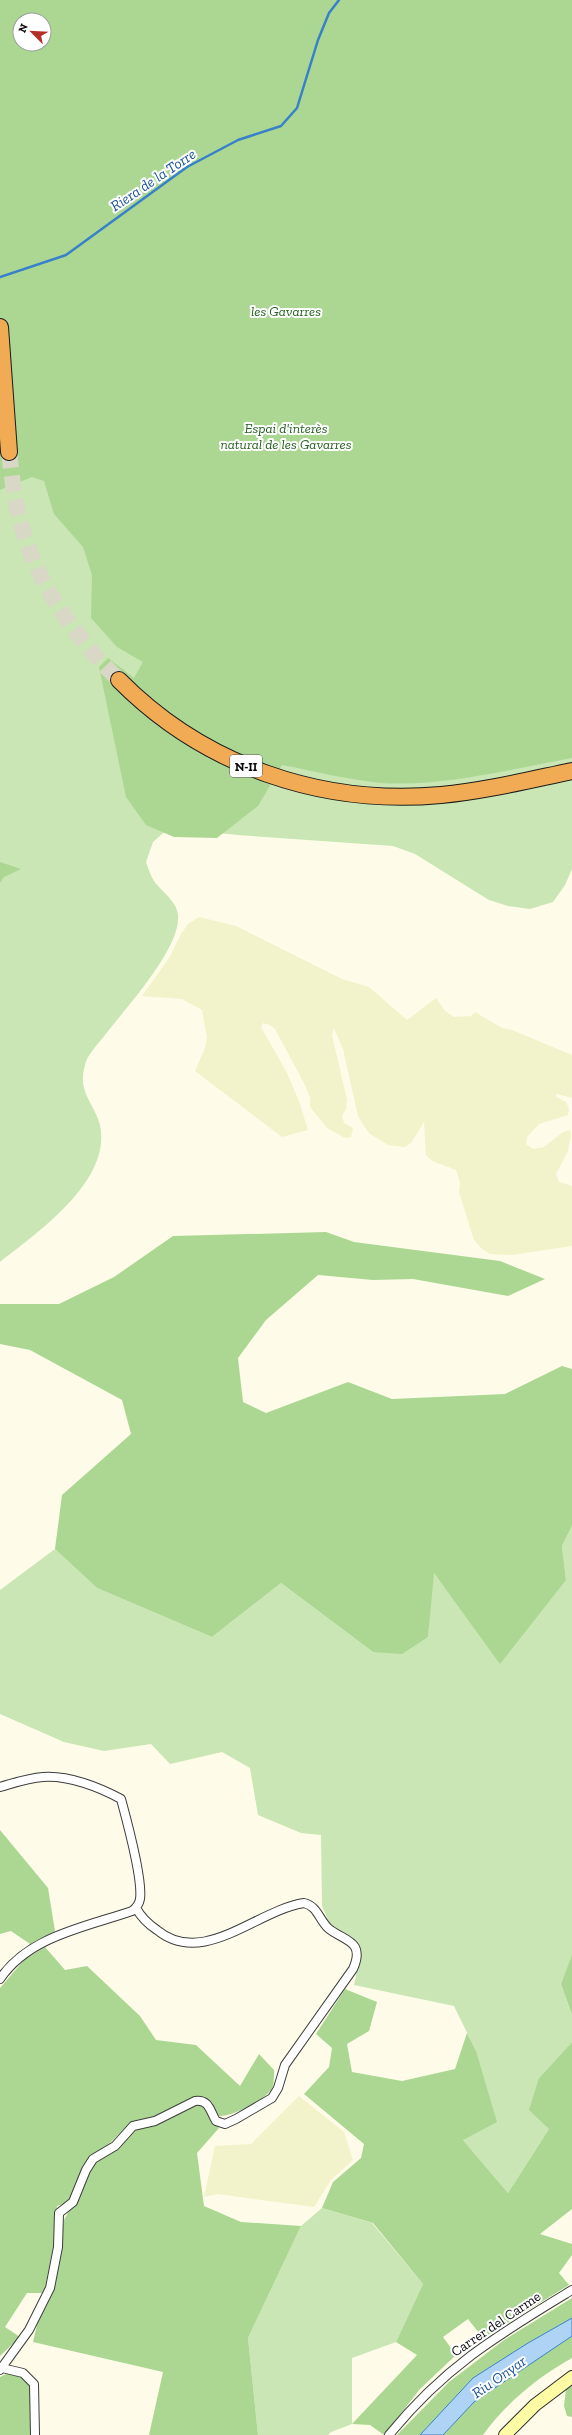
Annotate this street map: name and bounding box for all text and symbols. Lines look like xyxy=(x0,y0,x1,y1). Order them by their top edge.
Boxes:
north arrow xyxy=(12,12,52,52)
text: N xyxy=(16,21,31,35)
water label: Riera de la Torre xyxy=(107,145,199,215)
park label: les Gavarres xyxy=(251,303,321,320)
park label: Espai d'interès natural de les Gavarres xyxy=(220,420,352,453)
road number: N-II xyxy=(230,755,262,777)
street label: Carrer del Carme xyxy=(448,2288,544,2360)
water label: Riu Onyar xyxy=(468,2351,530,2402)

